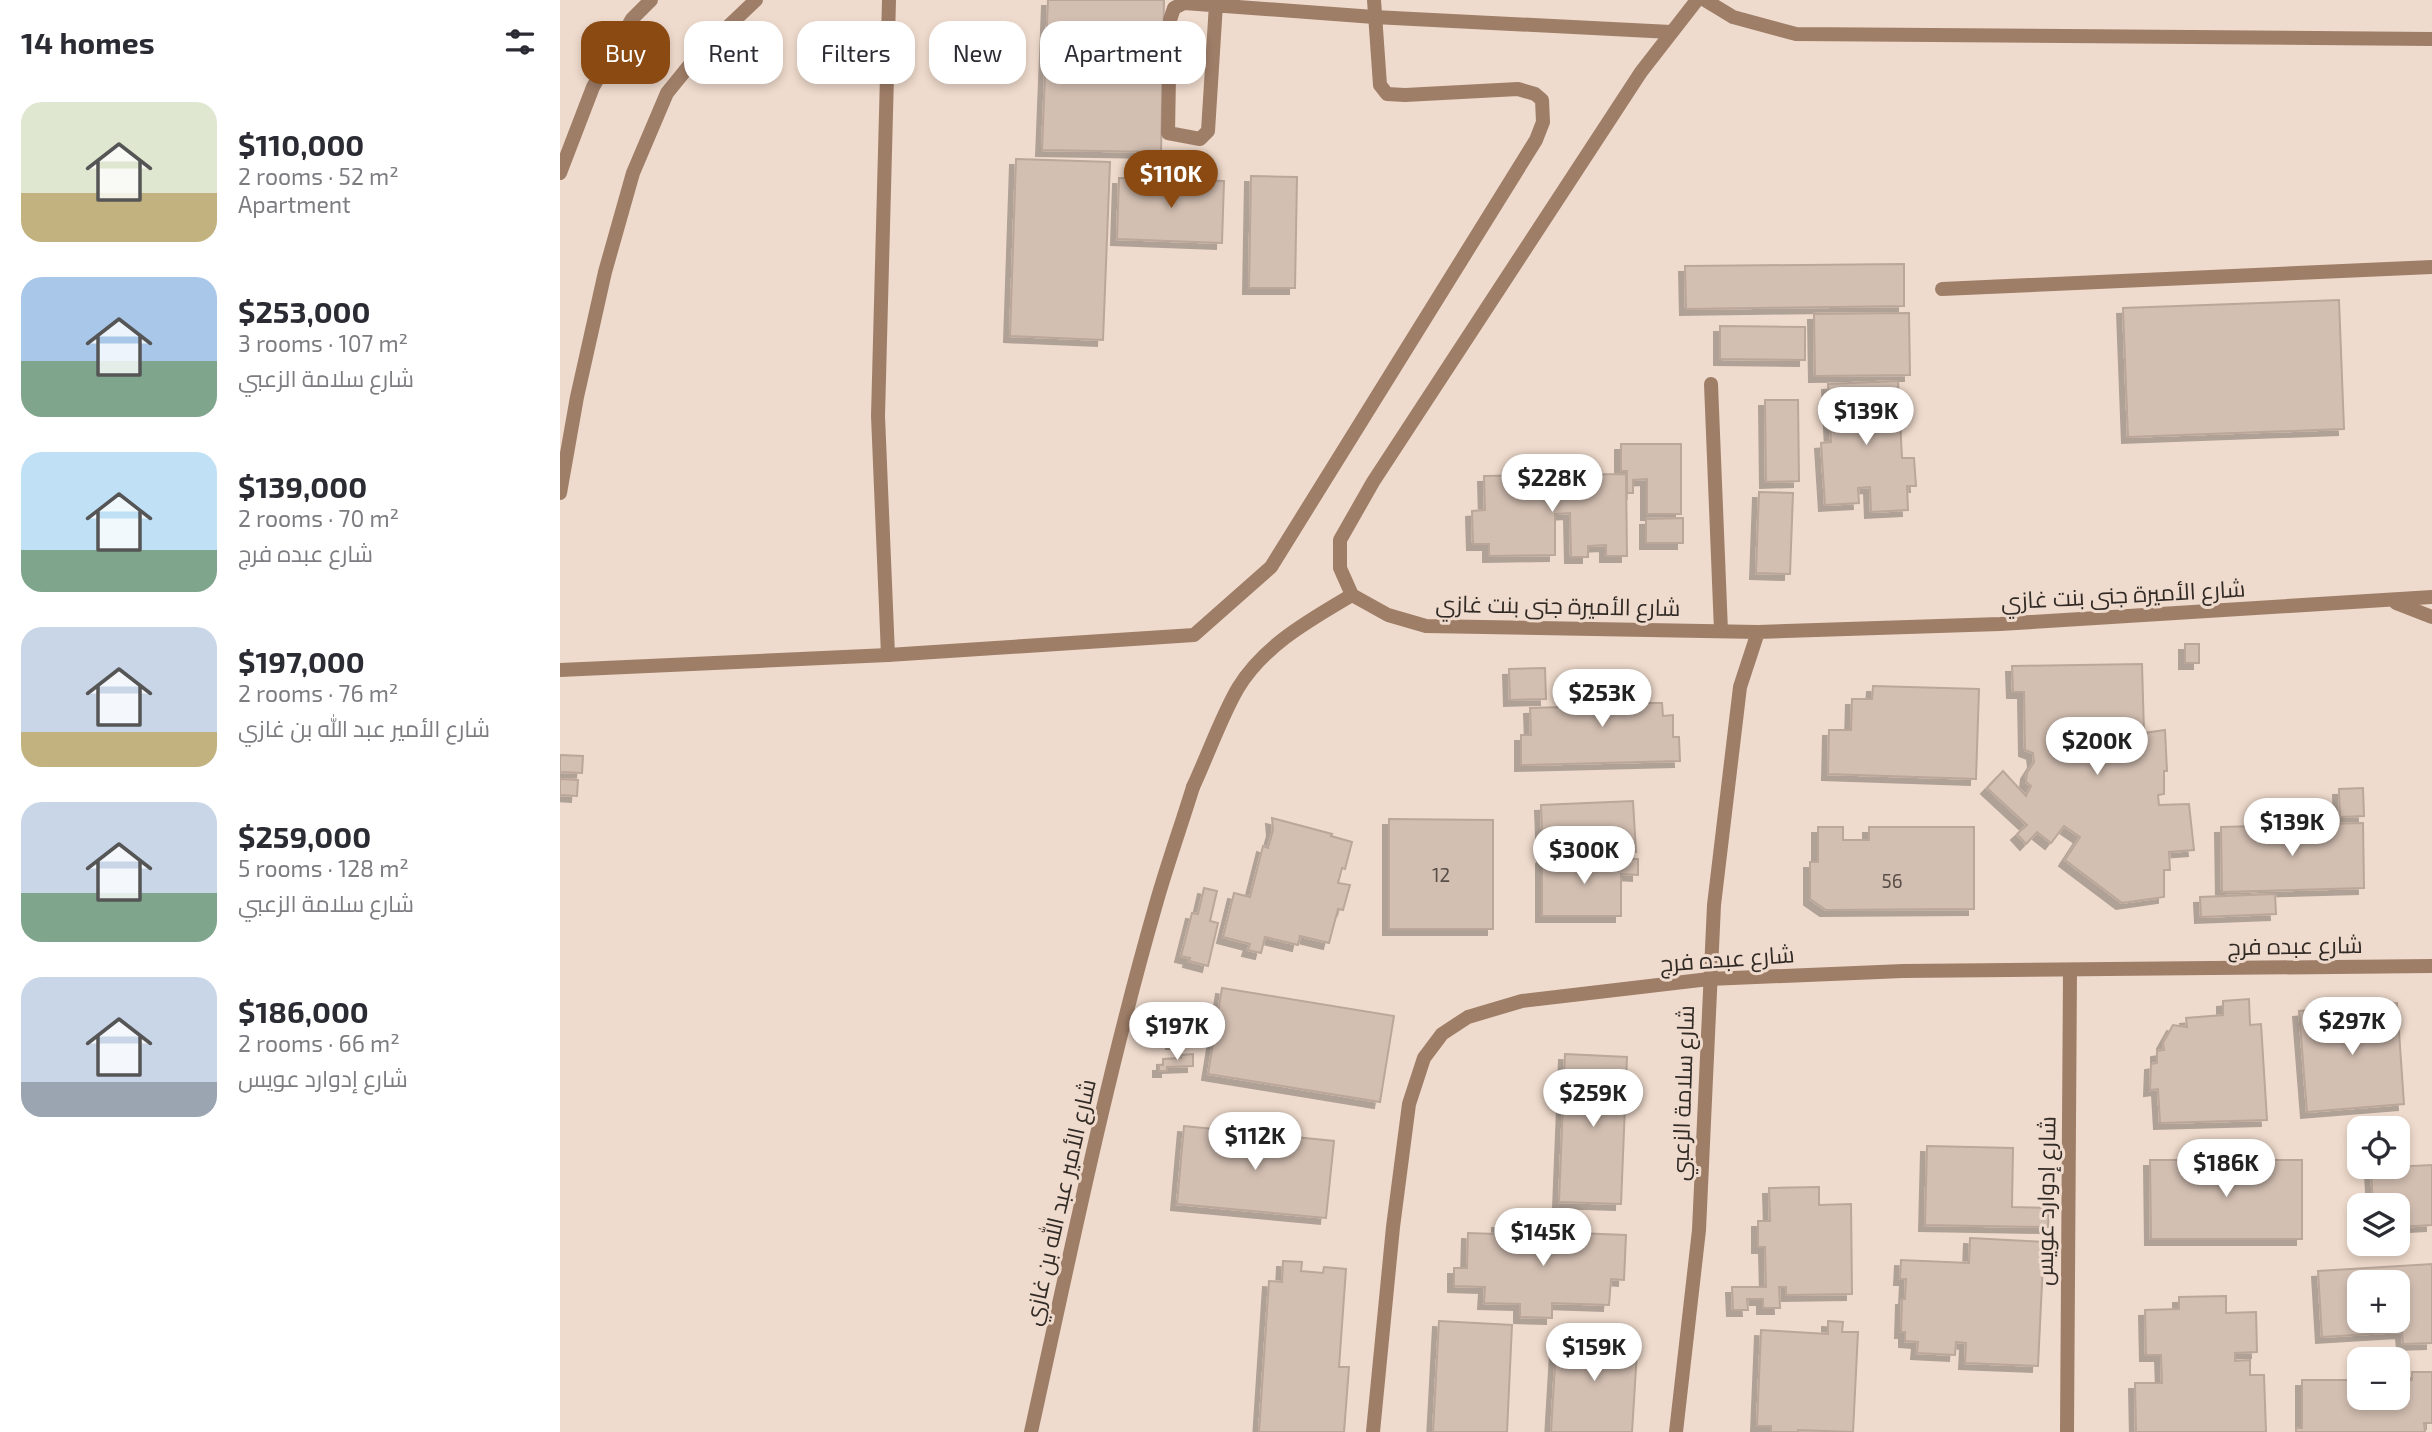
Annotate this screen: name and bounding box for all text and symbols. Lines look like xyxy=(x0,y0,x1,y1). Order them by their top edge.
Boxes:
chip: Buy xyxy=(581,21,670,84)
chip: Rent xyxy=(684,21,783,84)
chip: Filters xyxy=(797,21,915,84)
chip: New xyxy=(929,21,1026,84)
chip: Apartment xyxy=(1040,21,1206,84)
icon: filters xyxy=(501,23,539,61)
text: 14 homes xyxy=(21,24,155,60)
text: $110,000 xyxy=(238,126,364,162)
icon: home xyxy=(77,130,161,214)
pin: $110K xyxy=(1122,150,1220,210)
text: $110K xyxy=(1140,159,1202,187)
text: 2 rooms · 52 m² xyxy=(238,162,399,190)
text: Apartment xyxy=(238,190,351,218)
text: $253,000 xyxy=(238,293,370,329)
icon: home xyxy=(77,305,161,389)
text: 3 rooms · 107 m² xyxy=(238,329,408,357)
text: شارع سلامة الزعبي xyxy=(238,364,414,392)
pin: $139K xyxy=(1817,388,1915,447)
text: $139K xyxy=(1834,396,1898,424)
pin: $228K xyxy=(1503,454,1601,514)
text: $228K xyxy=(1518,463,1586,491)
text: $139,000 xyxy=(238,468,367,504)
icon: home xyxy=(77,480,161,564)
text: 2 rooms · 70 m² xyxy=(238,504,399,532)
text: شارع عبده فرج xyxy=(238,539,373,567)
street label: شارع الأميرة جنى بنت غازي xyxy=(2000,574,2246,619)
street label: شارع الأميرة جنى بنت غازي xyxy=(1435,589,1681,626)
text: $197,000 xyxy=(238,643,365,679)
icon: home xyxy=(77,655,161,739)
pin: $253K xyxy=(1553,670,1651,729)
text: $253K xyxy=(1568,678,1636,706)
text: 2 rooms · 76 m² xyxy=(238,679,398,707)
text: شارع الأمير عبد الله بن غازي xyxy=(238,714,490,742)
pin: $200K xyxy=(2048,718,2146,777)
text: $200K xyxy=(2062,726,2132,754)
pin: $139K xyxy=(2243,798,2341,858)
text: $139K xyxy=(2260,807,2324,835)
text: $259,000 xyxy=(238,818,371,854)
pin: $300K xyxy=(1535,826,1633,886)
icon: home xyxy=(77,830,161,914)
text: $300K xyxy=(1549,835,1619,863)
text: 5 rooms · 128 m² xyxy=(238,854,409,882)
house number: 12 xyxy=(1432,863,1450,886)
house number: 56 xyxy=(1881,869,1903,892)
text: شارع سلامة الزعبي xyxy=(238,889,414,917)
street label: شارع عبده فرج xyxy=(2227,930,2363,963)
street label: شارع عبده فرج xyxy=(1659,939,1796,980)
text: $186,000 xyxy=(238,993,369,1029)
pin: $297K xyxy=(2303,998,2401,1057)
pin: $197K xyxy=(1128,1002,1226,1062)
icon: home xyxy=(77,1005,161,1089)
street label: شارع سلامة الزعبي xyxy=(1665,1005,1704,1182)
text: $297K xyxy=(2319,1006,2386,1034)
text: $197K xyxy=(1145,1011,1209,1039)
text: 2 rooms · 66 m² xyxy=(238,1029,400,1057)
text: شارع إدوارد عويس xyxy=(238,1064,408,1092)
pin: $259K xyxy=(1544,1070,1642,1129)
street label: شارع الأمير عبد الله بن غازي xyxy=(1017,1076,1106,1329)
text: $259K xyxy=(1559,1078,1627,1106)
pin: $112K xyxy=(1206,1112,1304,1172)
street label: شارع إدوارد عويس xyxy=(2030,1116,2063,1286)
map controls xyxy=(2347,1116,2410,1410)
button: locate xyxy=(2347,1116,2410,1179)
text: $112K xyxy=(1224,1121,1286,1149)
pin: $186K xyxy=(2177,1140,2275,1199)
text: $186K xyxy=(2193,1148,2259,1176)
button: layers xyxy=(2347,1193,2410,1256)
pin: $145K xyxy=(1494,1208,1592,1268)
text: $145K xyxy=(1510,1217,1576,1245)
button: + xyxy=(2347,1270,2410,1333)
pin: $159K xyxy=(1545,1324,1643,1383)
text: $159K xyxy=(1562,1332,1626,1360)
button: − xyxy=(2347,1347,2410,1410)

